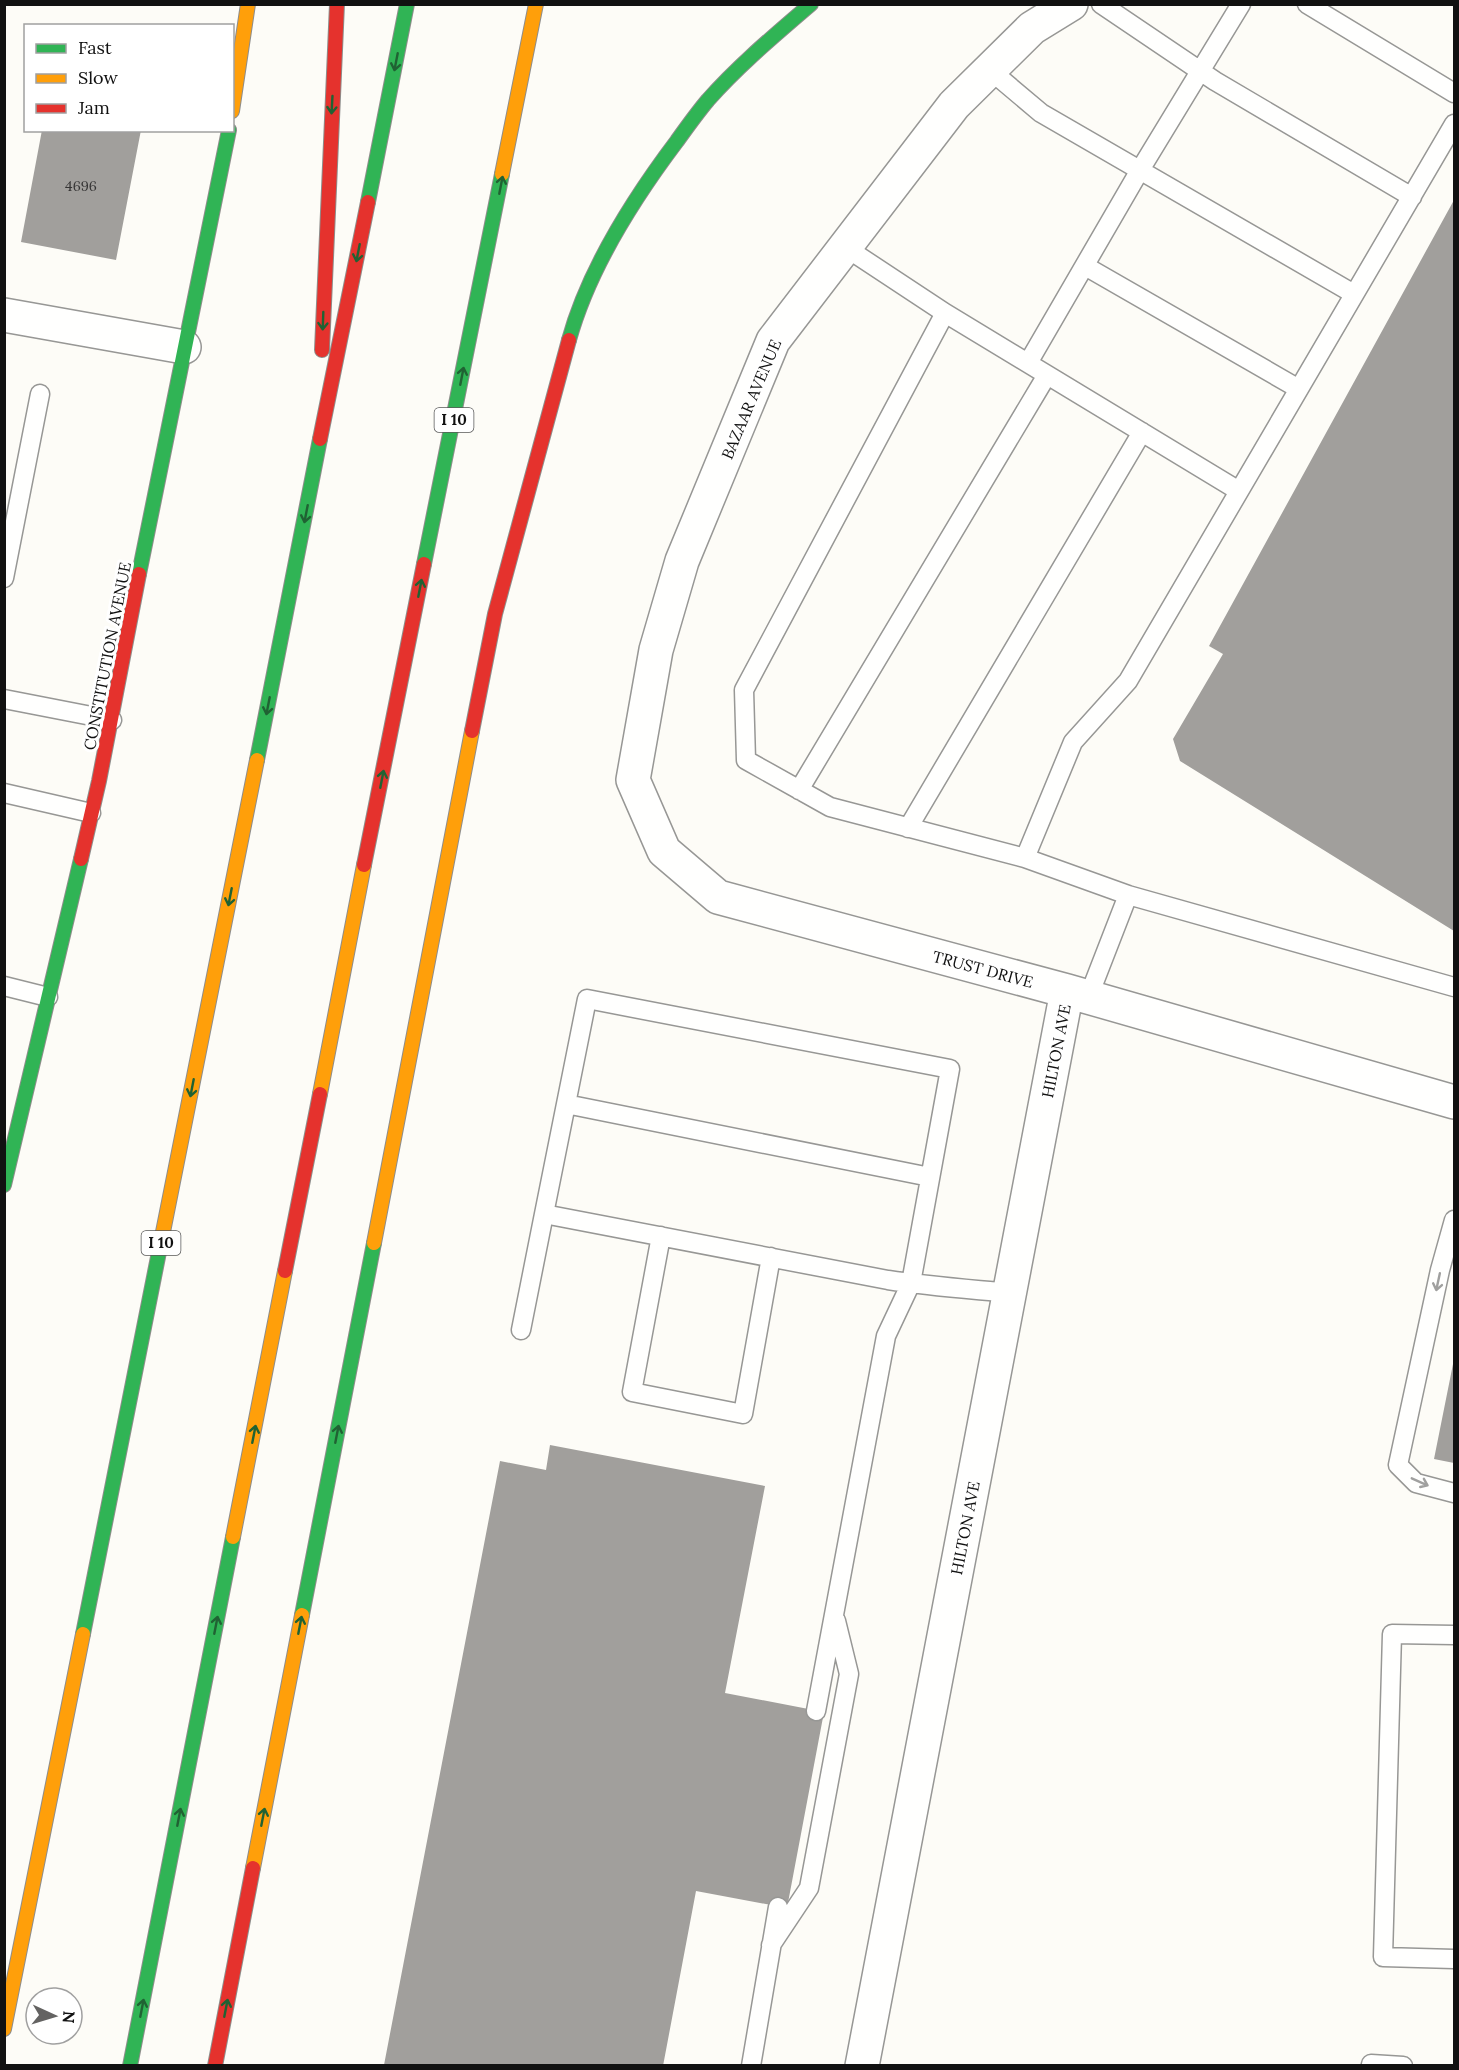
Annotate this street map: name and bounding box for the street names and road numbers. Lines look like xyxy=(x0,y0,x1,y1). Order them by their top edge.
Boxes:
street label: BAZAAR AVENUE xyxy=(717,336,785,462)
road number: I 10 xyxy=(434,408,474,432)
street label: CONSTITUTION AVENUE xyxy=(79,560,135,752)
street label: TRUST DRIVE xyxy=(931,946,1036,992)
street label: HILTON AVE xyxy=(1037,1002,1075,1100)
road number: I 10 xyxy=(142,1231,180,1255)
street label: HILTON AVE xyxy=(946,1479,984,1577)

